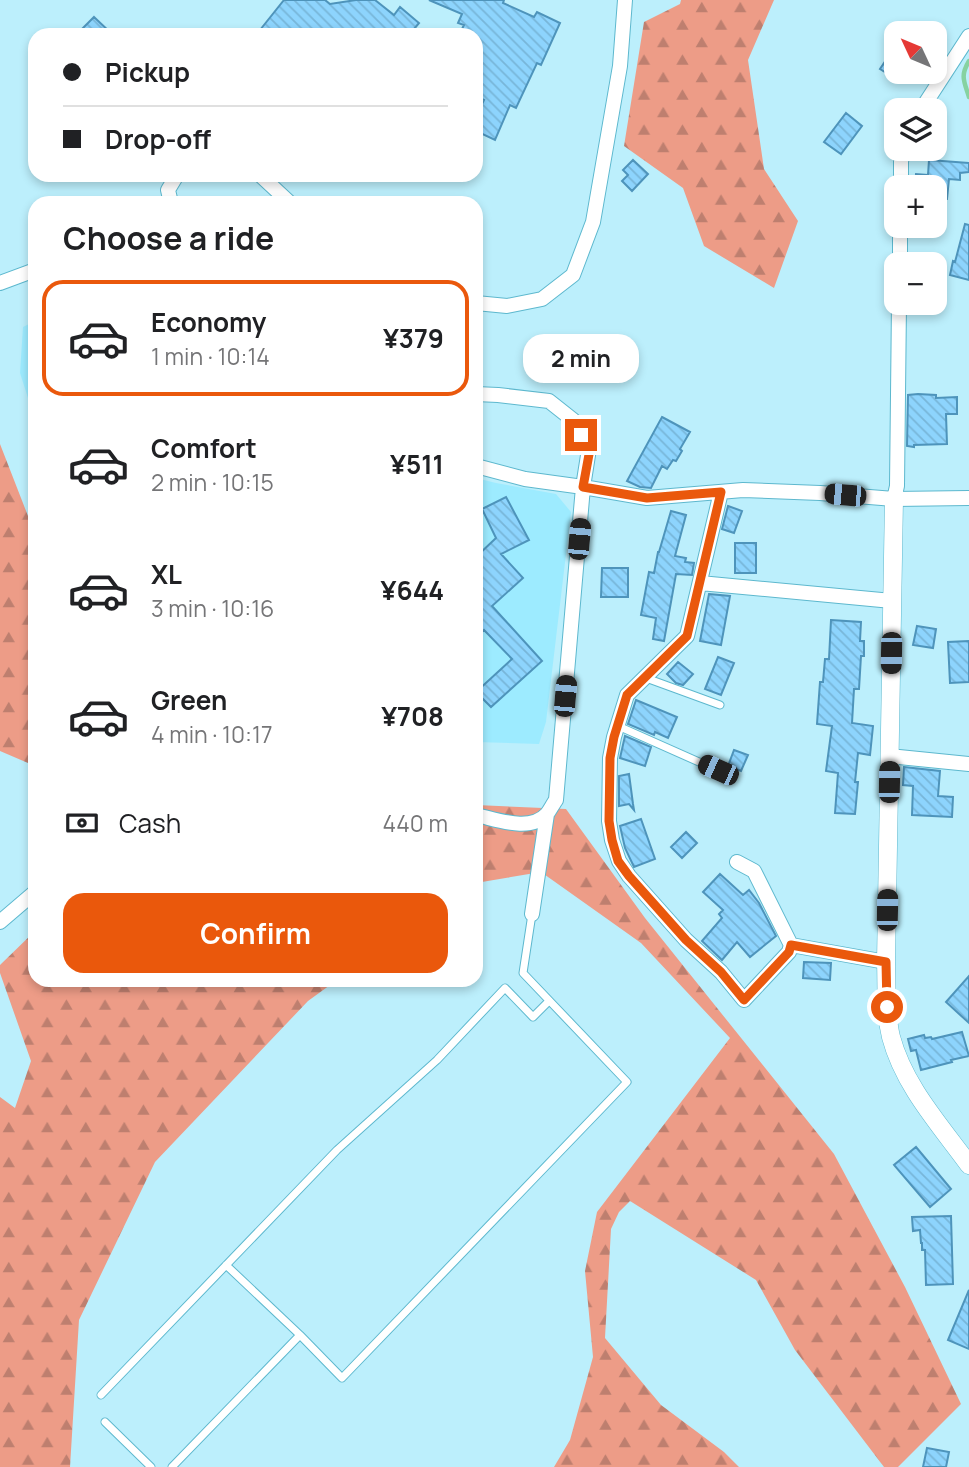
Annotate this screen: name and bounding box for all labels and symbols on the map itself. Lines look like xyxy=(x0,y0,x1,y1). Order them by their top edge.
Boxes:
north arrow xyxy=(884,21,947,84)
callout: 2 min xyxy=(523,334,639,382)
route end xyxy=(565,419,597,451)
car xyxy=(824,483,867,507)
car xyxy=(567,517,592,561)
car xyxy=(881,632,902,674)
car xyxy=(553,674,578,718)
car xyxy=(695,752,742,788)
car xyxy=(879,761,900,803)
car xyxy=(877,889,898,931)
route start xyxy=(871,991,903,1023)

